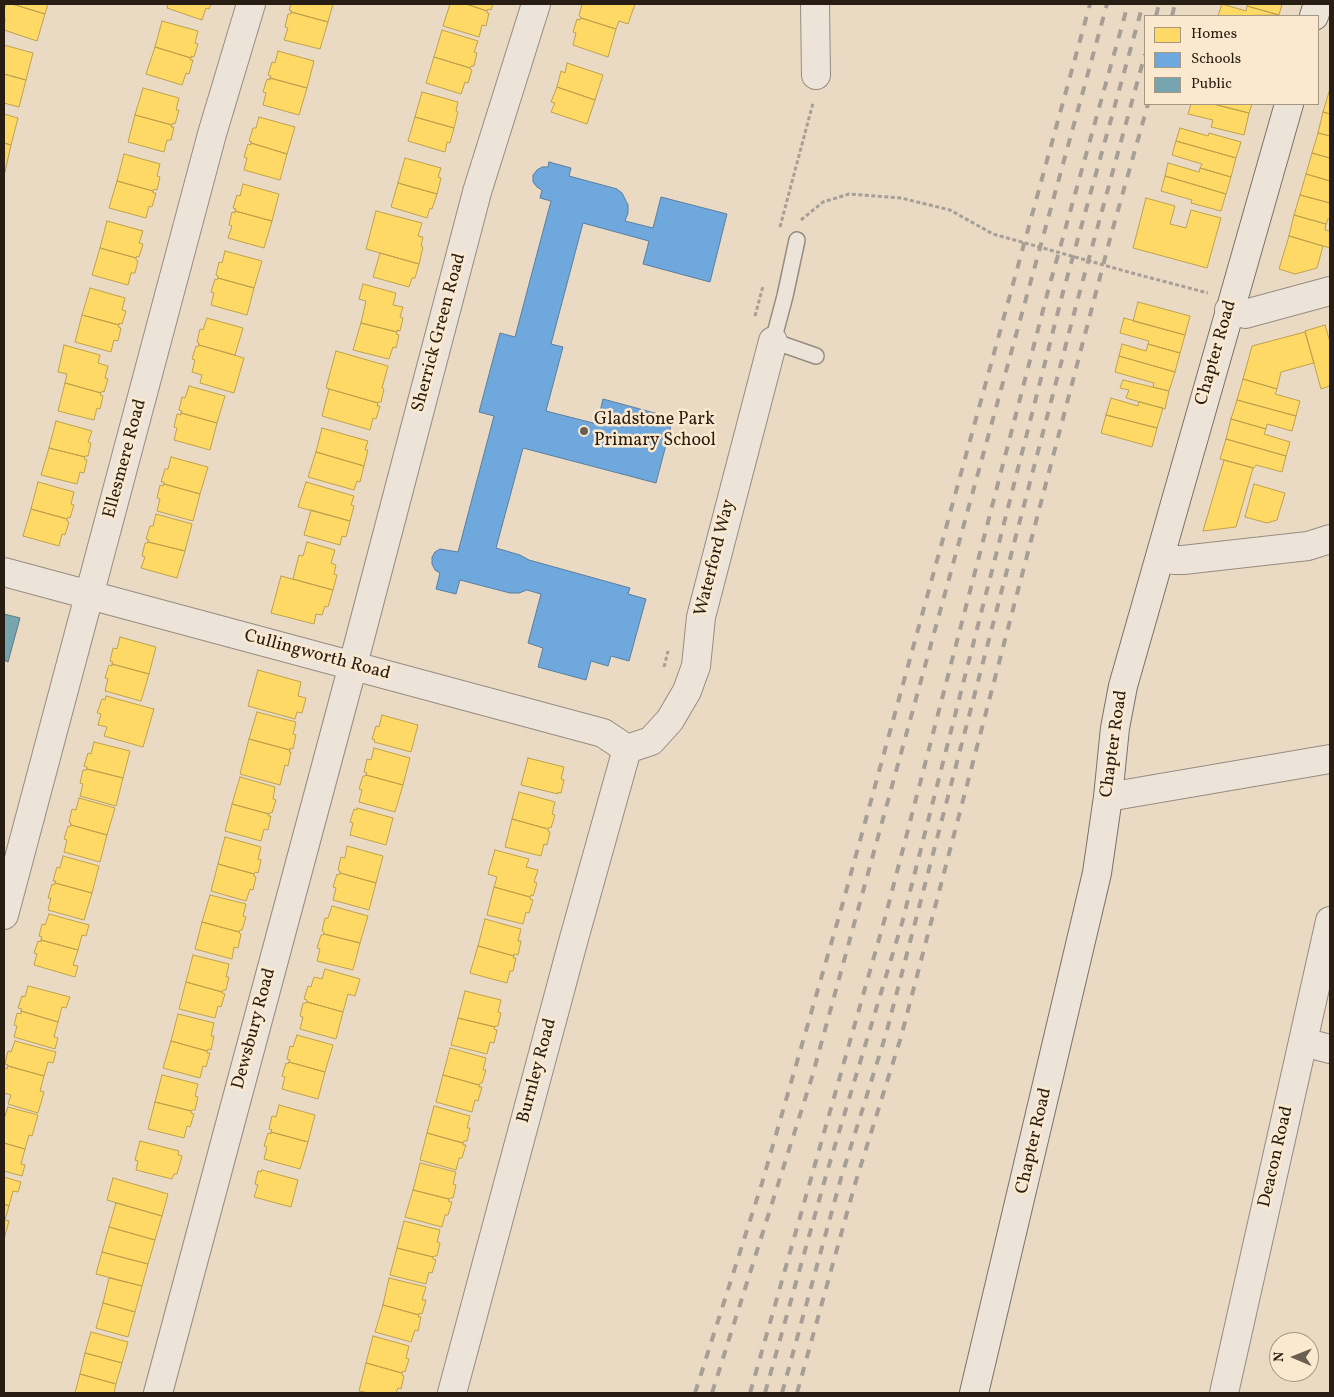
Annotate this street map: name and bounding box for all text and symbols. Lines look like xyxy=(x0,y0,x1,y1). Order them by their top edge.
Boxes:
legend xyxy=(1144,15,1319,105)
text: Homes xyxy=(1191,24,1237,45)
text: Schools xyxy=(1191,49,1241,70)
text: Public xyxy=(1191,74,1232,95)
street label: Sherrick Green Road xyxy=(408,251,472,415)
street label: Chapter Road xyxy=(1192,298,1242,408)
street label: Ellesmere Road xyxy=(100,397,152,521)
place label: Gladstone Park Primary School xyxy=(594,410,716,452)
marker: Gladstone Park Primary School xyxy=(578,425,590,437)
street label: Waterford Way xyxy=(691,497,741,619)
street label: Cullingworth Road xyxy=(242,626,392,686)
street label: Chapter Road xyxy=(1097,689,1133,799)
street label: Dewsbury Road xyxy=(228,966,282,1092)
street label: Burnley Road xyxy=(514,1016,562,1126)
street label: Chapter Road xyxy=(1012,1086,1058,1196)
street label: Deacon Road xyxy=(1255,1104,1299,1210)
north arrow xyxy=(1269,1332,1319,1382)
text: N xyxy=(1270,1352,1289,1362)

